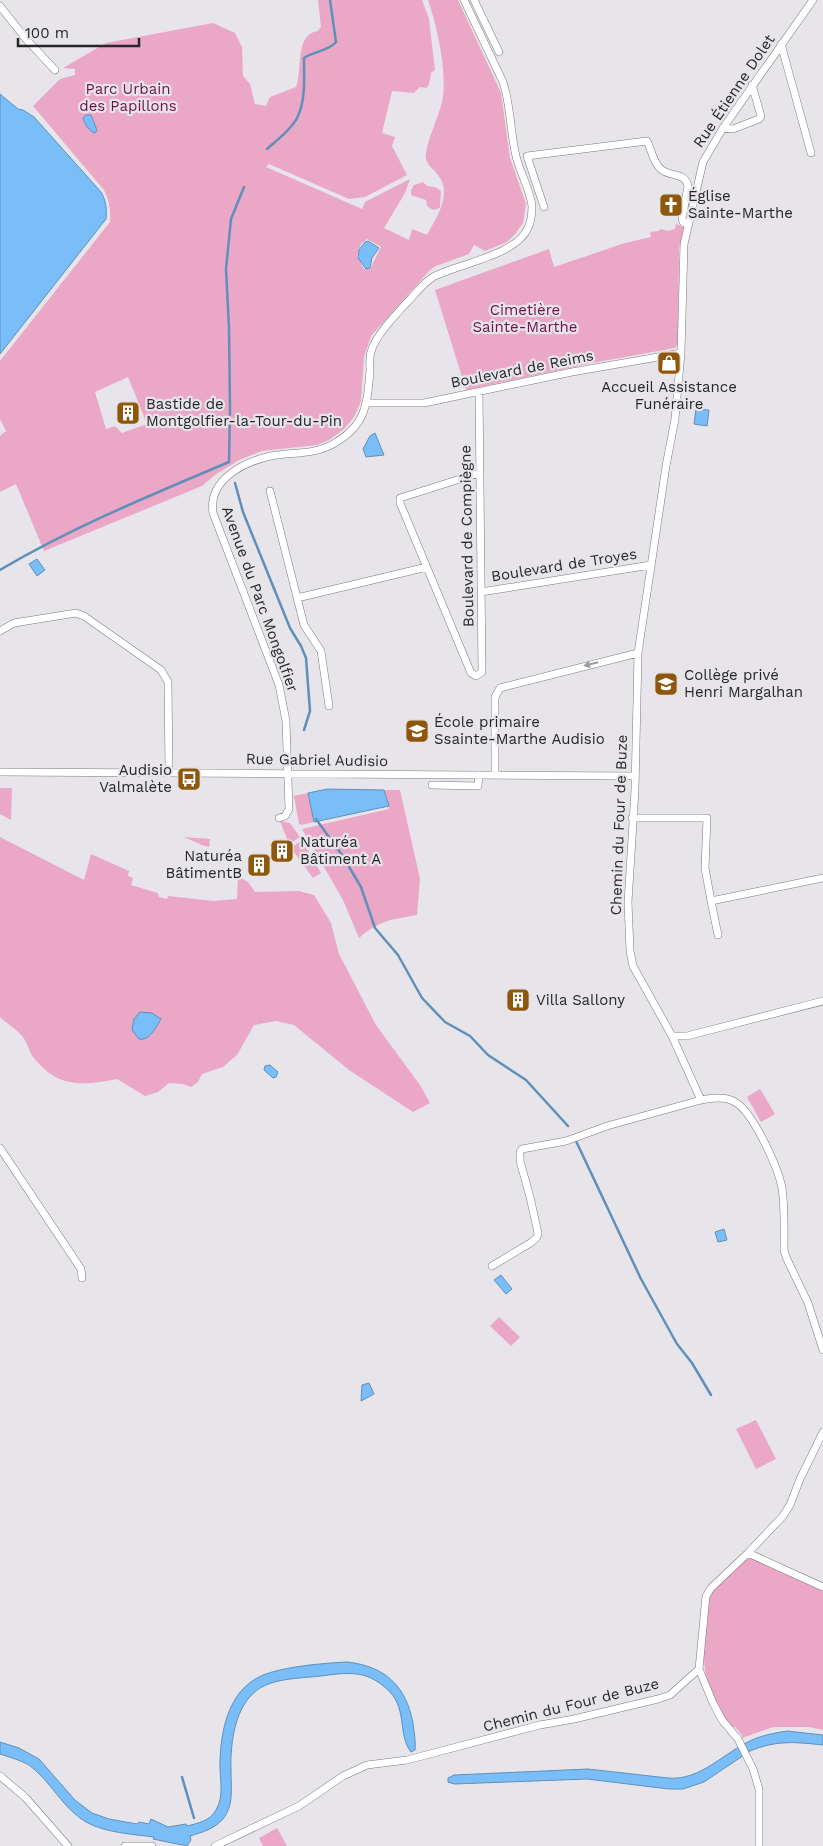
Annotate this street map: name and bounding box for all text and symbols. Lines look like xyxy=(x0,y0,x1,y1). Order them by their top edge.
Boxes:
scale bar xyxy=(18,15,139,47)
text: 100 m xyxy=(25,24,69,42)
street label: Rue Étienne Dolet xyxy=(689,30,779,151)
park label: Parc Urbain des Papillons xyxy=(79,80,177,115)
place label: Église Sainte-Marthe xyxy=(688,187,793,222)
church icon: Église Sainte-Marthe xyxy=(658,192,684,218)
park label: Cimetière Sainte-Marthe xyxy=(473,301,577,336)
street label: Boulevard de Reims xyxy=(449,346,595,392)
shop icon: Accueil Assistance Funéraire xyxy=(656,350,682,376)
place label: Accueil Assistance Funéraire xyxy=(601,378,737,413)
place label: Bastide de Montgolfier-la-Tour-du-Pin xyxy=(146,395,342,430)
building icon: Bastide de Montgolfier-la-Tour-du-Pin xyxy=(115,400,141,426)
street label: Boulevard de Compiègne xyxy=(456,445,478,627)
street label: Avenue du Parc Mongolfier xyxy=(218,504,302,694)
street label: Boulevard de Troyes xyxy=(490,545,638,585)
one-way arrow xyxy=(583,660,598,668)
place label: Collège privé Henri Margalhan xyxy=(684,666,803,701)
school or university icon: Collège privé Henri Margalhan xyxy=(653,671,679,697)
place label: École primaire Ssainte-Marthe Audisio xyxy=(434,713,605,748)
school or university icon: École primaire Ssainte-Marthe Audisio xyxy=(404,718,430,744)
street label: Chemin du Four de Buze xyxy=(607,734,631,916)
street label: Rue Gabriel Audisio xyxy=(246,750,388,770)
place label: Audisio Valmalète xyxy=(99,761,172,796)
bus stop icon: Audisio Valmalète xyxy=(176,766,202,792)
place label: Naturéa Bâtiment A xyxy=(300,833,381,868)
building icon: Naturéa Bâtiment A xyxy=(269,838,295,864)
place label: Naturéa BâtimentB xyxy=(166,847,242,882)
building icon: Naturéa BâtimentB xyxy=(246,852,272,878)
building icon: Villa Sallony xyxy=(505,987,531,1013)
place label: Villa Sallony xyxy=(536,991,625,1009)
street label: Chemin du Four de Buze xyxy=(481,1674,661,1736)

